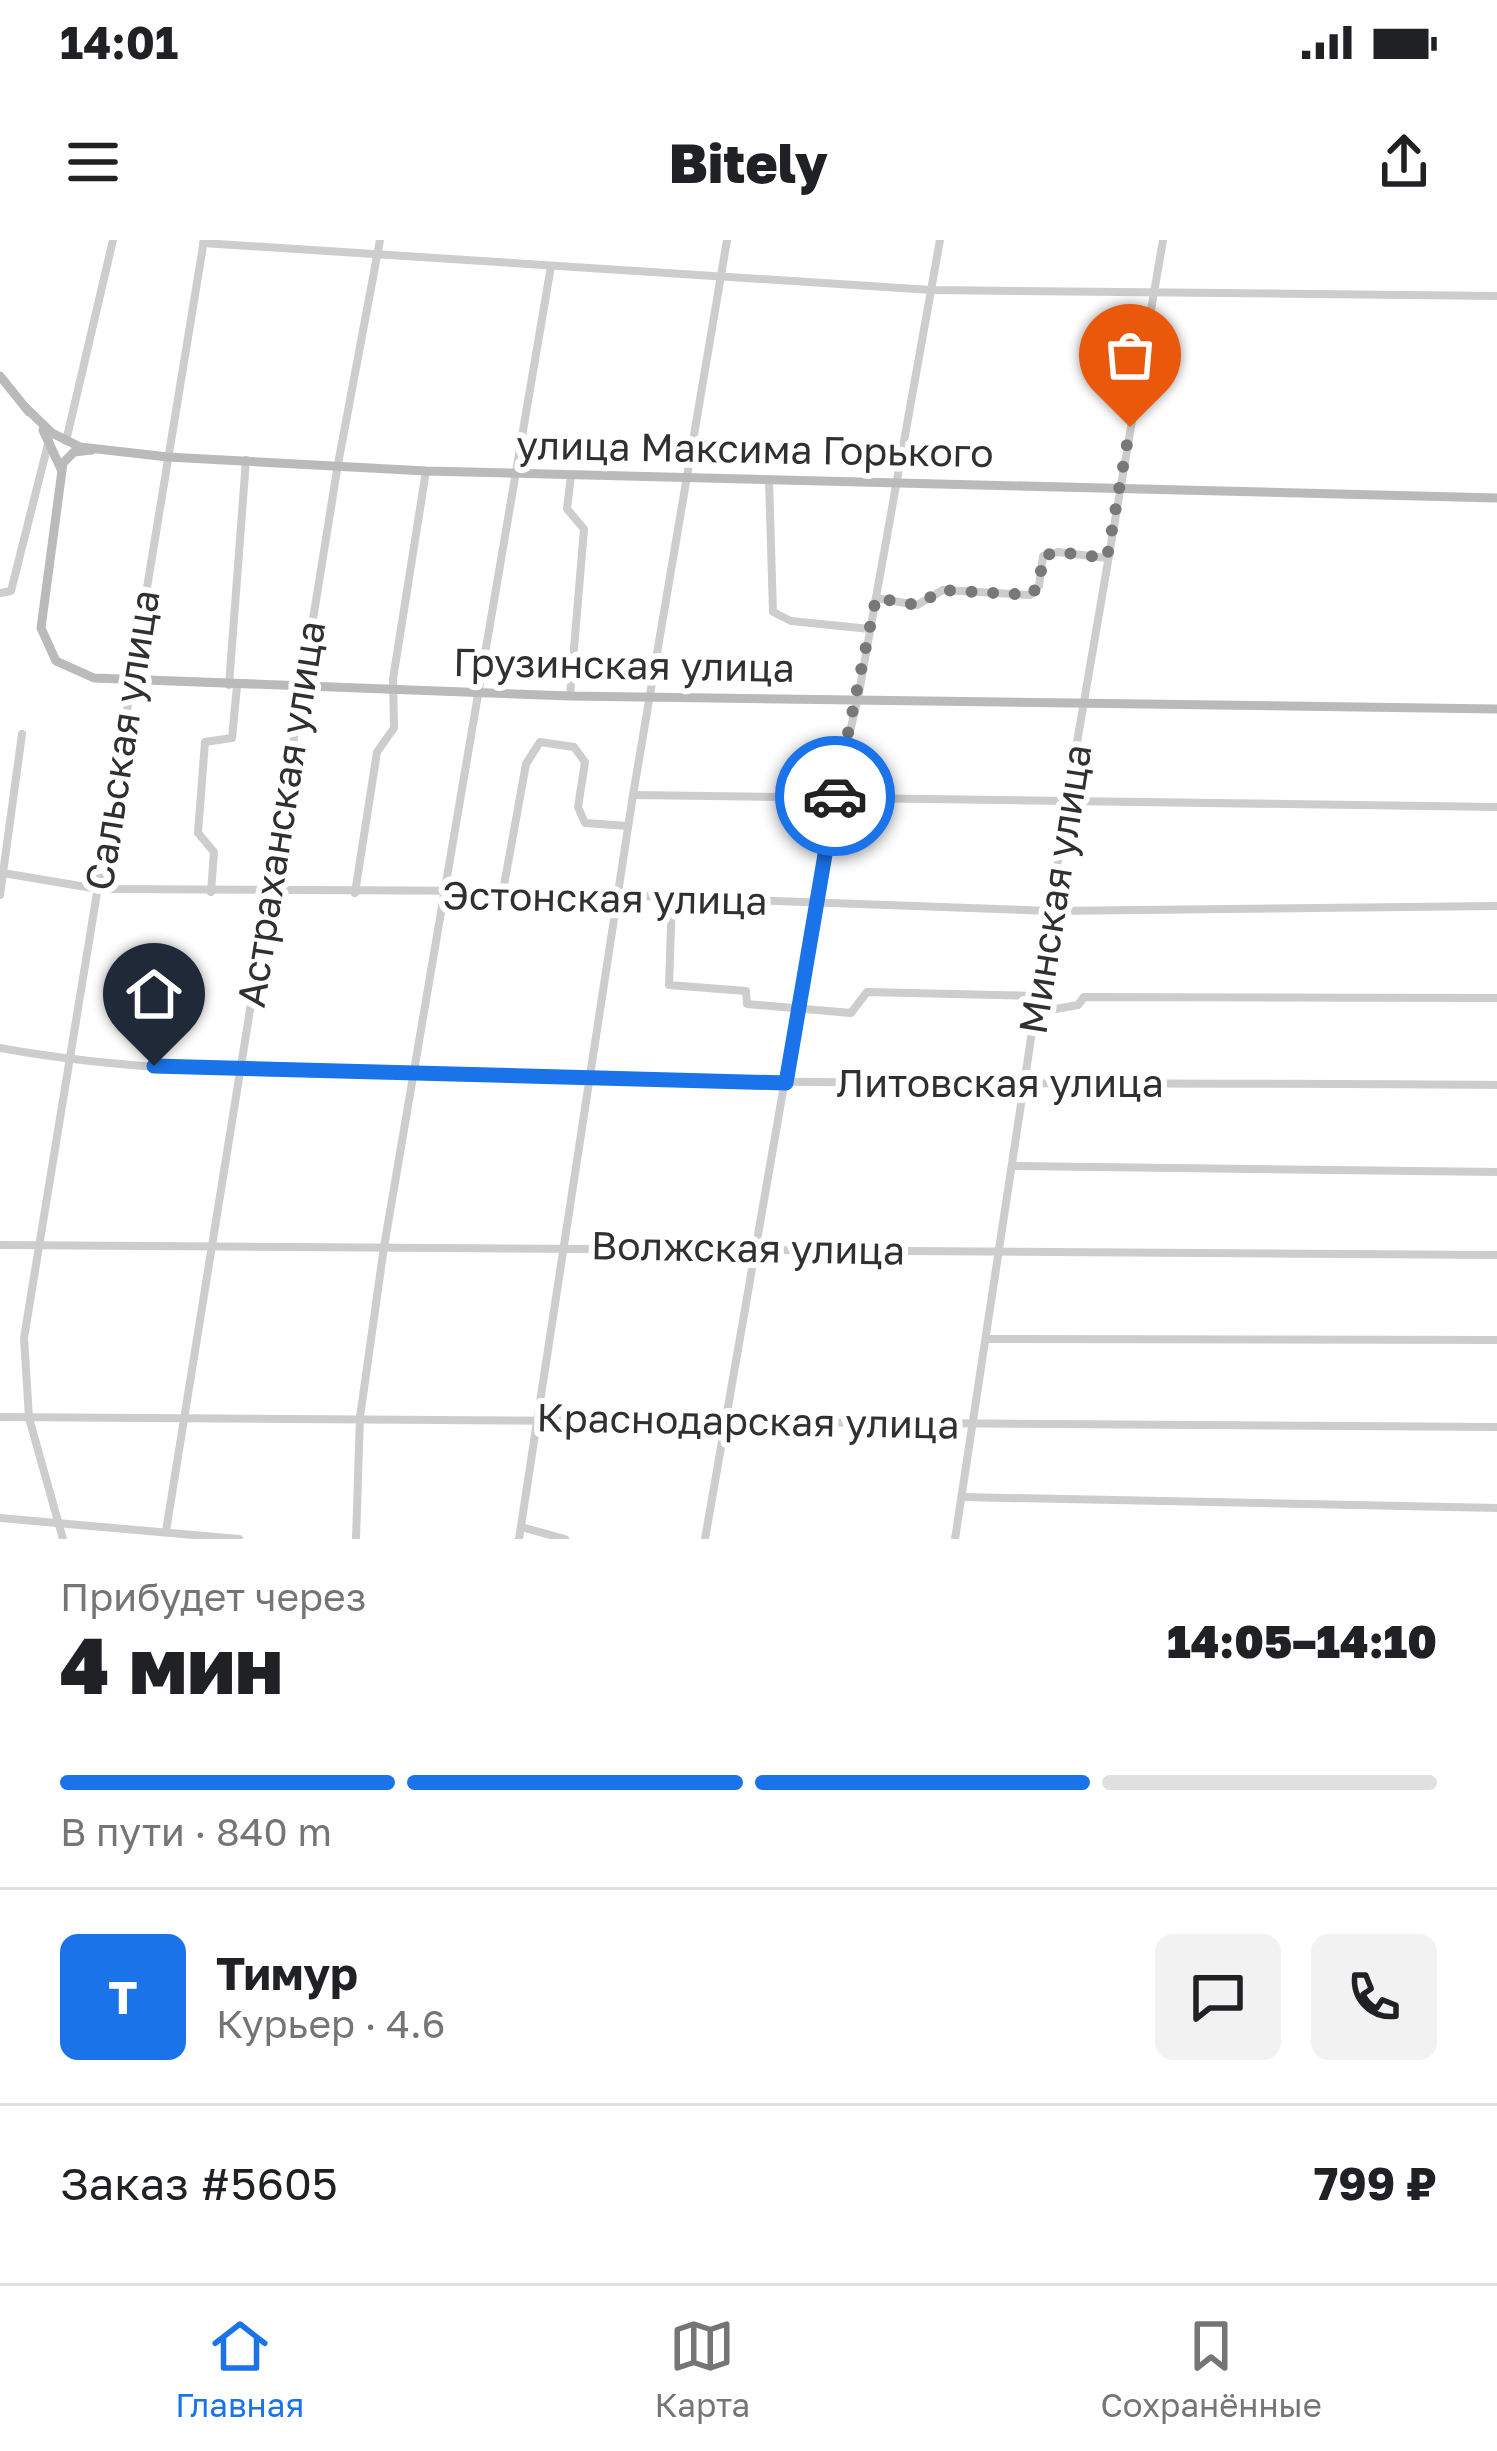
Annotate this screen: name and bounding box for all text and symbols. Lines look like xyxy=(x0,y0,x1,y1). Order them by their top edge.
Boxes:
text: 14:01 xyxy=(60,15,178,69)
icon: menu xyxy=(60,129,126,195)
icon: share xyxy=(1371,129,1437,195)
text: Bitely xyxy=(669,130,828,195)
pin xyxy=(1079,304,1181,427)
icon: bag xyxy=(1097,322,1163,388)
street label: улица Максима Горького xyxy=(516,421,994,476)
street label: Сальская улица xyxy=(75,586,168,894)
street label: Астраханская улица xyxy=(227,617,334,1010)
street label: Грузинская улица xyxy=(453,638,795,691)
courier xyxy=(775,736,895,856)
street label: Минская улица xyxy=(1008,741,1101,1037)
icon: car xyxy=(802,763,868,829)
street label: Эстонская улица xyxy=(442,871,768,924)
pin xyxy=(103,943,205,1066)
icon: home xyxy=(121,961,187,1027)
street label: Литовская улица xyxy=(836,1059,1164,1106)
street label: Волжская улица xyxy=(591,1221,905,1274)
street label: Краснодарская улица xyxy=(536,1393,960,1448)
text: Прибудет через xyxy=(60,1573,366,1620)
text: 14:05–14:10 xyxy=(1167,1614,1437,1668)
text: 4 мин xyxy=(60,1618,283,1711)
text: В пути · 840 m xyxy=(60,1808,332,1855)
button: chat xyxy=(1155,1934,1281,2060)
button: phone xyxy=(1311,1934,1437,2060)
text: Тимур xyxy=(216,1946,358,2000)
text: Т xyxy=(108,1970,138,2024)
text: Курьер · 4.6 xyxy=(216,2000,445,2047)
text: Заказ #5605 xyxy=(60,2156,338,2210)
text: 799 ₽ xyxy=(1314,2156,1437,2210)
tab: Главная xyxy=(175,2313,304,2424)
tab: Карта xyxy=(655,2313,750,2424)
tab: Сохранённые xyxy=(1100,2313,1322,2424)

